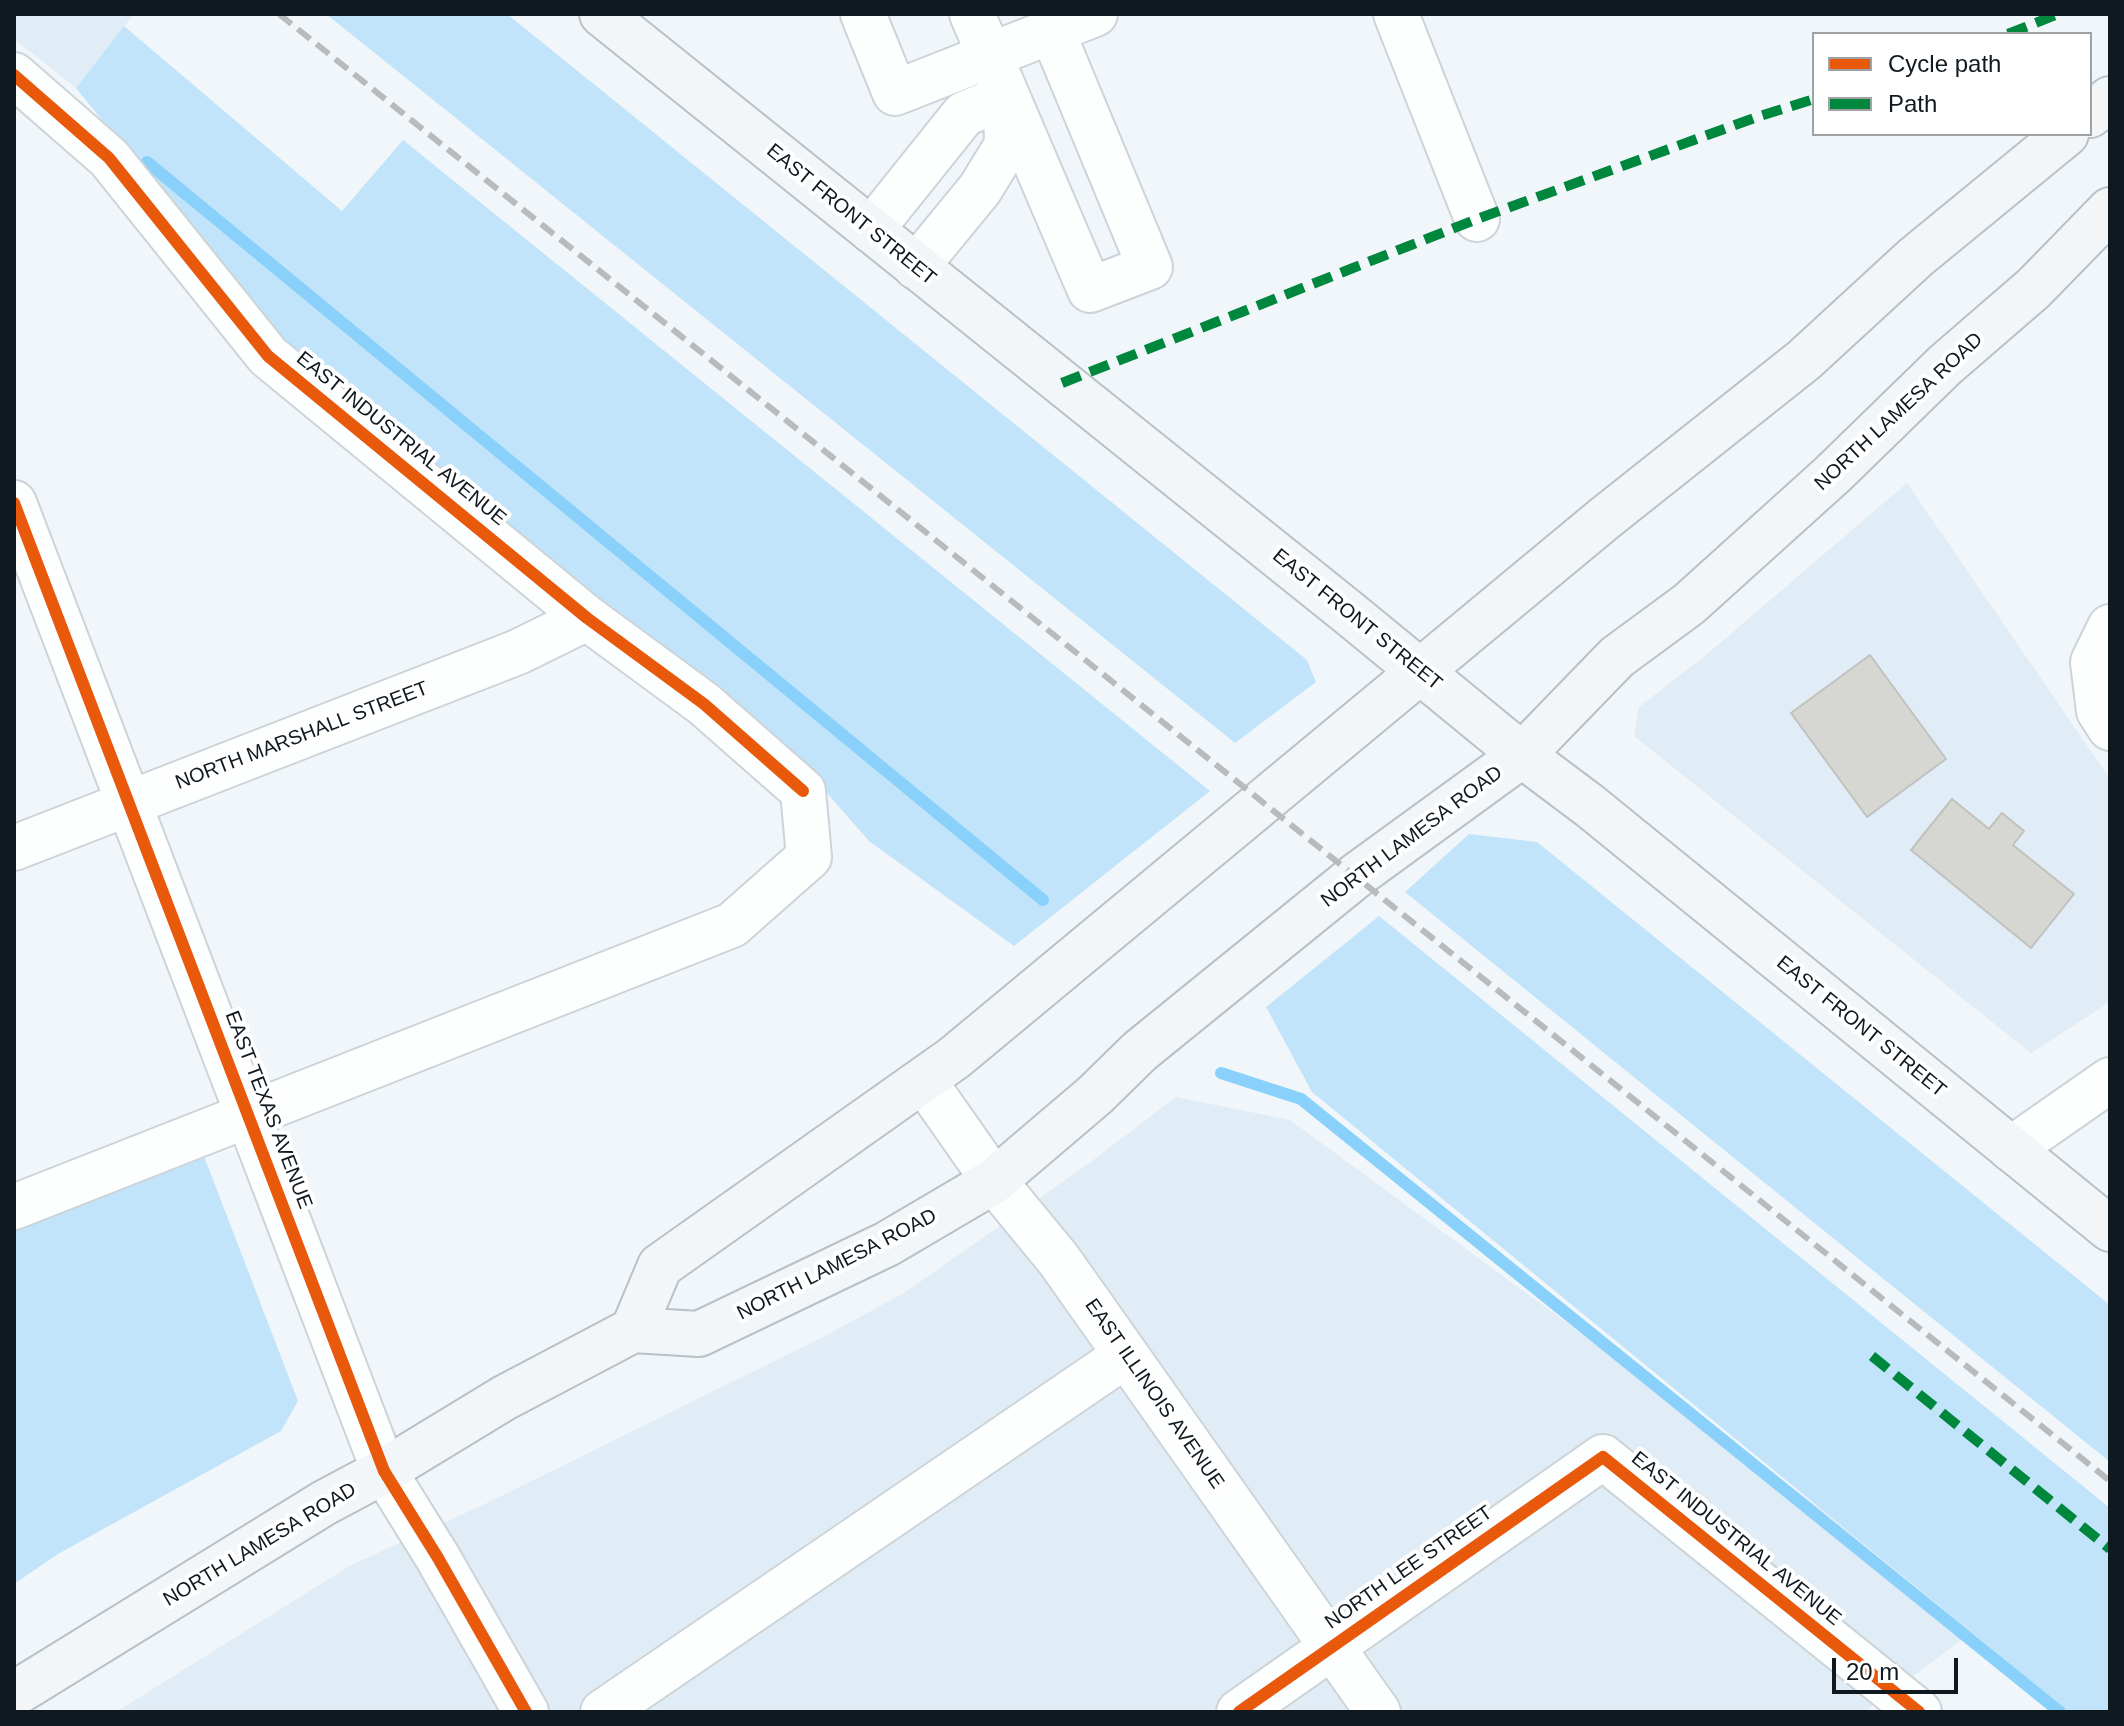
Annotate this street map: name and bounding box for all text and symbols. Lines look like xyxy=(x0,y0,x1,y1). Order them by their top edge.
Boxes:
legend xyxy=(1812,32,2092,136)
text: Cycle path xyxy=(1888,50,2001,77)
text: Path xyxy=(1888,90,1937,117)
street label: EAST FRONT STREET xyxy=(761,139,941,291)
street label: NORTH LAMESA ROAD xyxy=(1810,328,1988,496)
street label: EAST INDUSTRIAL AVENUE xyxy=(291,347,511,531)
street label: EAST FRONT STREET xyxy=(1267,544,1447,696)
street label: NORTH MARSHALL STREET xyxy=(172,677,432,795)
street label: NORTH LAMESA ROAD xyxy=(1317,761,1507,913)
street label: EAST FRONT STREET xyxy=(1771,951,1951,1103)
street label: EAST TEXAS AVENUE xyxy=(219,1008,317,1212)
street label: NORTH LAMESA ROAD xyxy=(733,1204,941,1326)
street label: EAST ILLINOIS AVENUE xyxy=(1079,1294,1229,1494)
street label: EAST INDUSTRIAL AVENUE xyxy=(1626,1447,1846,1631)
street label: NORTH LAMESA ROAD xyxy=(159,1478,361,1612)
street label: NORTH LEE STREET xyxy=(1321,1501,1497,1635)
scale bar xyxy=(1836,1642,1962,1692)
text: 20 m xyxy=(1846,1658,1899,1685)

